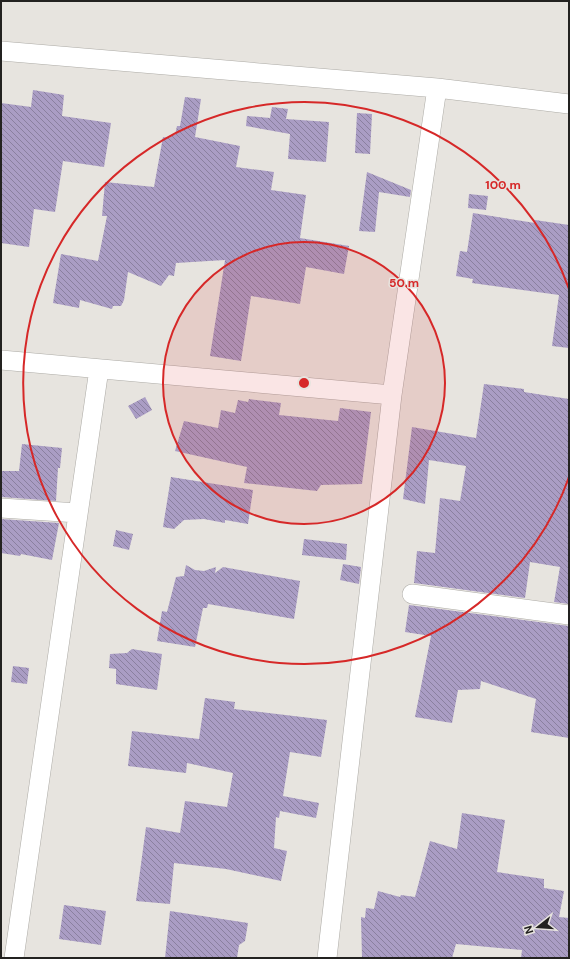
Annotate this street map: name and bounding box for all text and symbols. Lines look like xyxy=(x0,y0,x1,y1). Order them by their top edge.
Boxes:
text: 100 m xyxy=(485,177,521,193)
text: 50 m xyxy=(389,275,419,291)
centre of rings xyxy=(297,376,311,390)
north arrow xyxy=(518,907,558,947)
text: N xyxy=(521,924,536,936)

